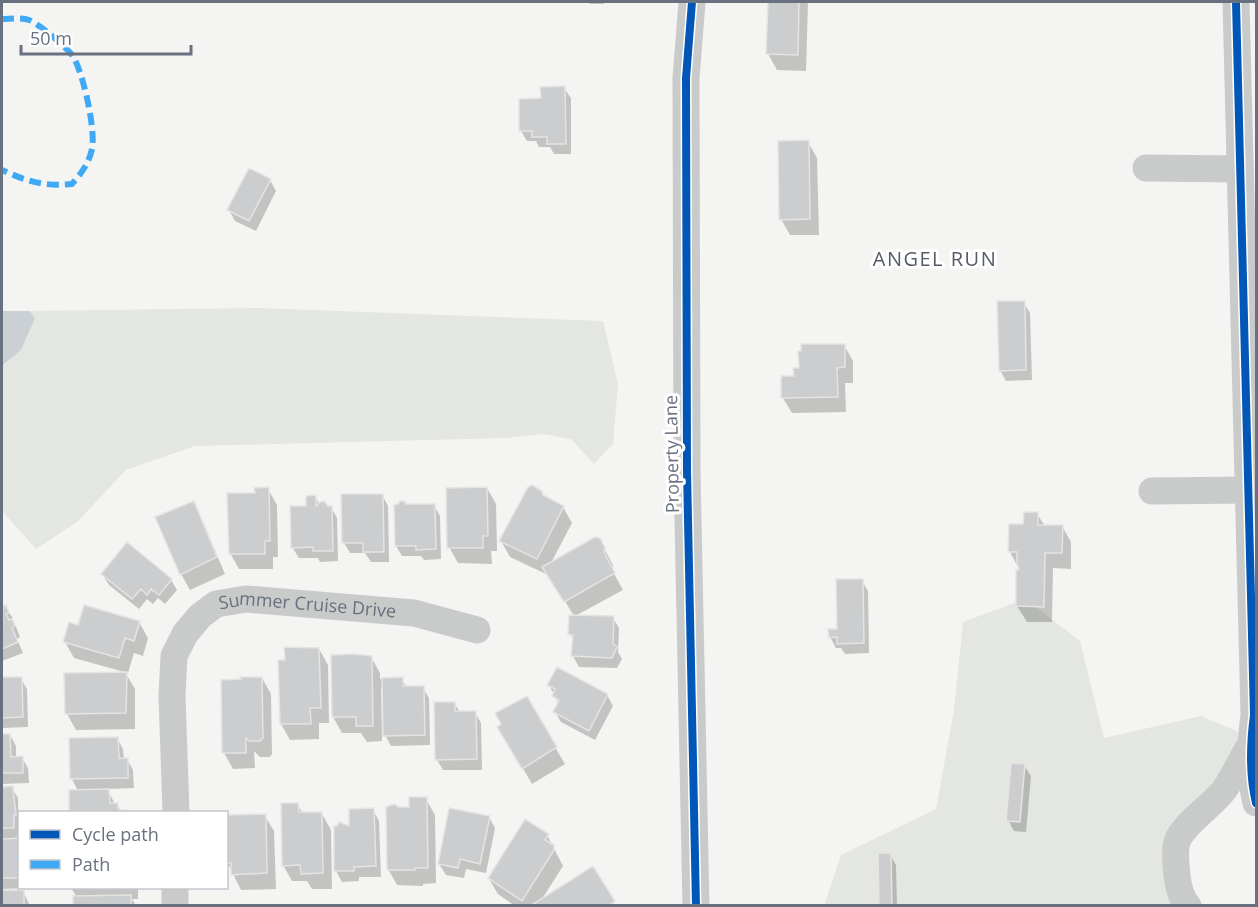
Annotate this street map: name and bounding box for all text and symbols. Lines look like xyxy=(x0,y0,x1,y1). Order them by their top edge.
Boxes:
scale bar xyxy=(21,18,190,56)
text: 50 m xyxy=(30,26,72,50)
district label: ANGEL RUN xyxy=(873,245,997,272)
street label: Property Lane xyxy=(658,395,684,513)
street label: Summer Cruise Drive xyxy=(217,585,397,622)
legend xyxy=(18,811,228,889)
text: Cycle path xyxy=(72,822,159,846)
text: Path xyxy=(72,852,110,876)

